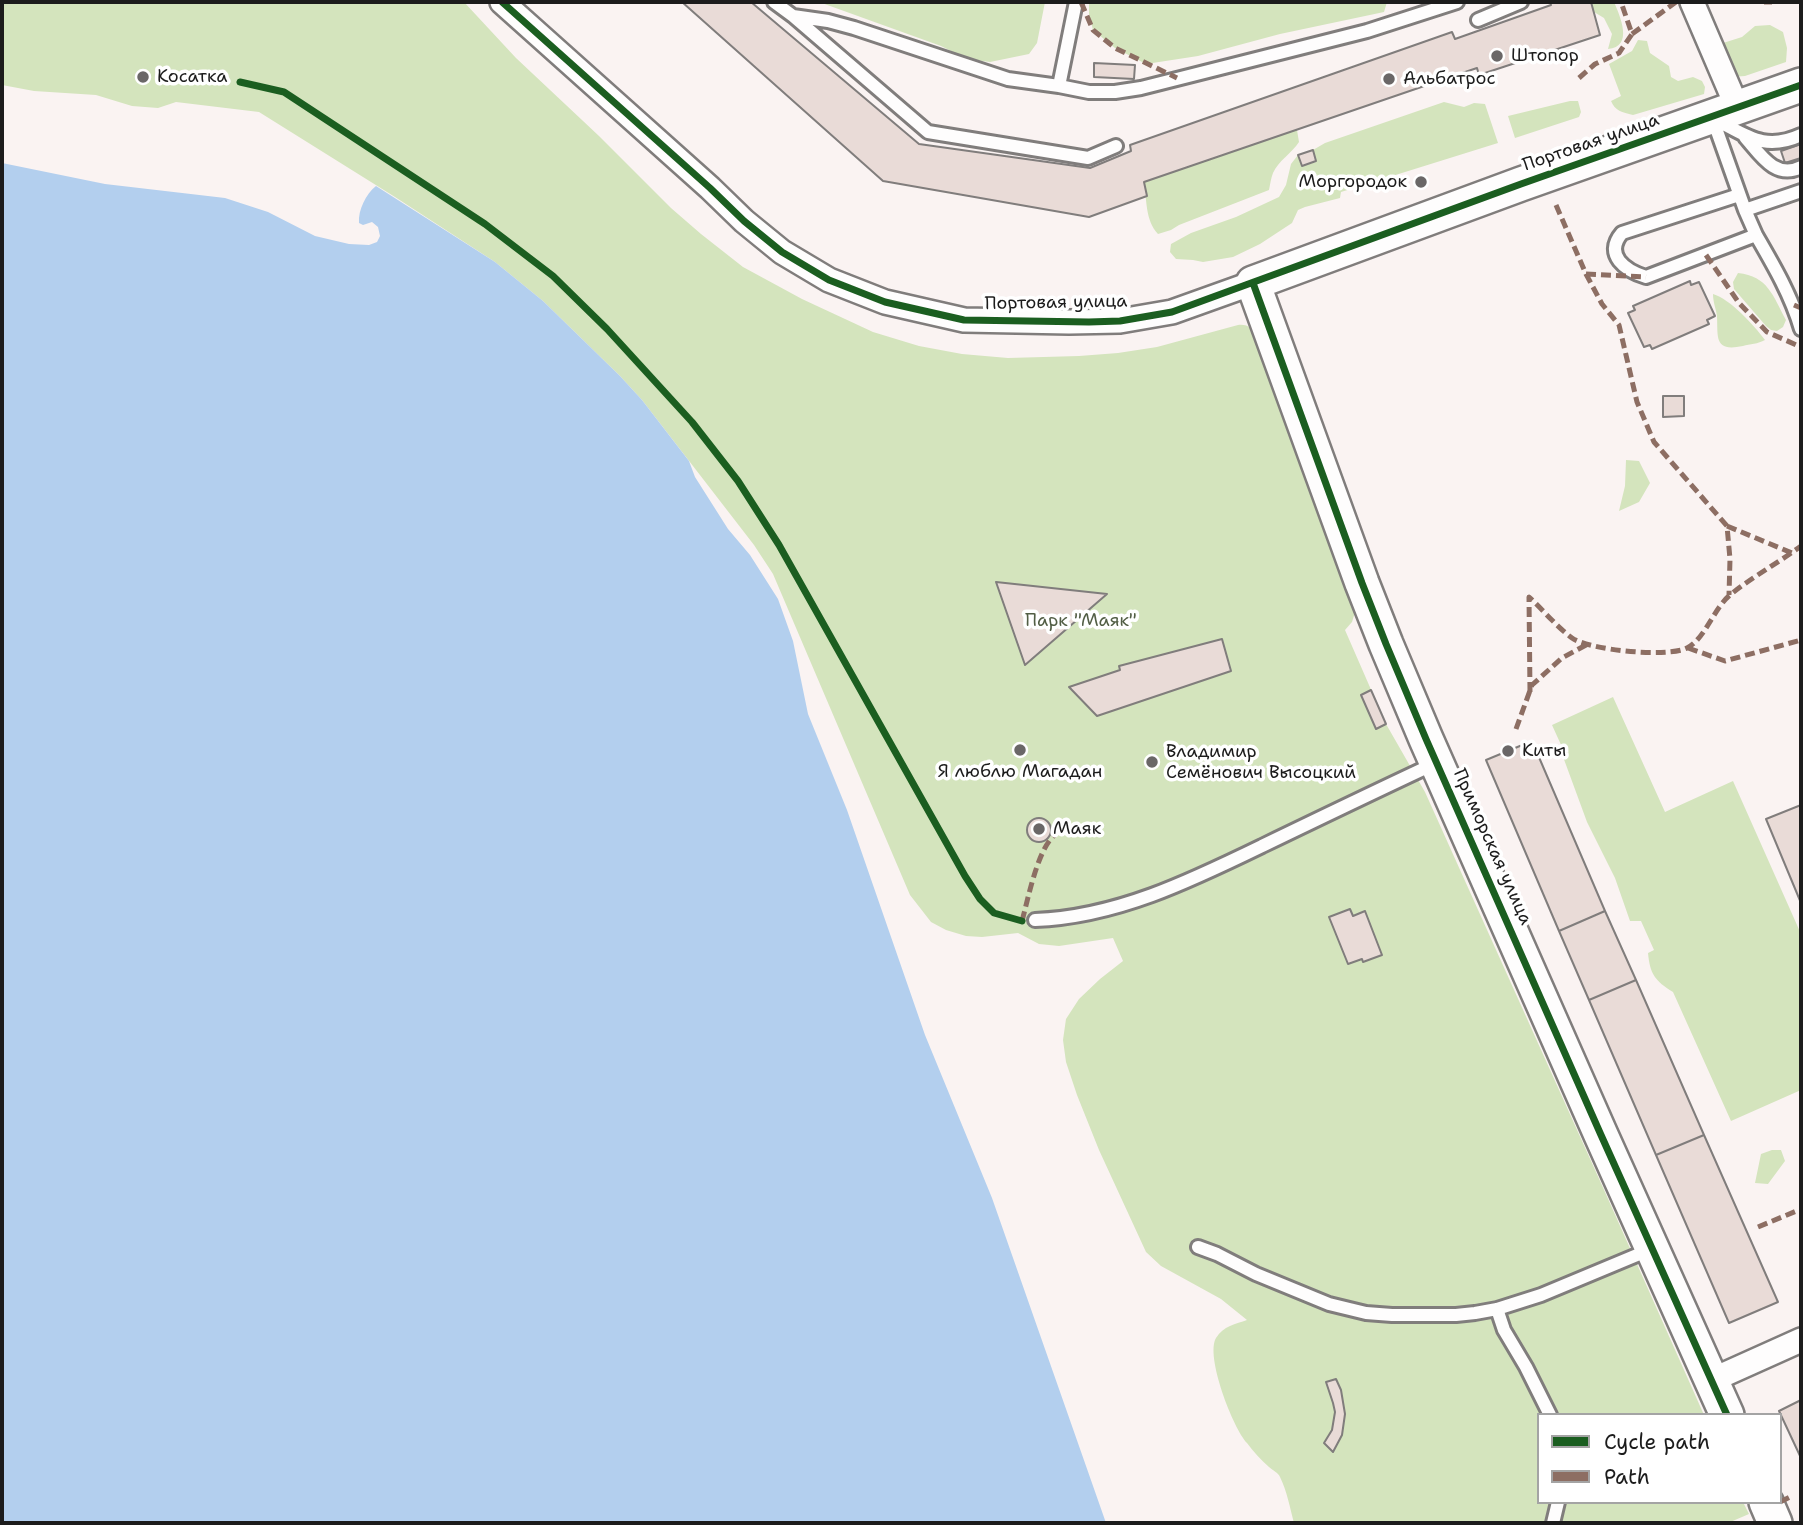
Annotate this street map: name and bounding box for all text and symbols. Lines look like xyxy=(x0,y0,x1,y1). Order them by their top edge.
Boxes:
place label: Штопор xyxy=(1511,45,1579,67)
marker: Штопор xyxy=(1489,48,1505,64)
place label: Косатка xyxy=(157,66,228,88)
place label: Альбатрос xyxy=(1403,68,1496,90)
marker: Косатка xyxy=(135,69,151,85)
marker: Альбатрос xyxy=(1381,71,1397,87)
street label: Портовая улица xyxy=(1520,110,1662,176)
place label: Моргородок xyxy=(1299,171,1407,193)
marker: Моргородок xyxy=(1413,174,1429,190)
street label: Портовая улица xyxy=(984,291,1128,315)
park label: Парк "Маяк" xyxy=(1025,610,1137,632)
place label: Киты xyxy=(1522,740,1566,762)
place label: Владимир Семёнович Высоцкий xyxy=(1166,741,1356,784)
marker: Я люблю Магадан xyxy=(1012,742,1028,758)
marker: Киты xyxy=(1500,743,1516,759)
marker: Владимир Семёнович Высоцкий xyxy=(1144,754,1160,770)
place label: Я люблю Магадан xyxy=(938,761,1102,783)
street label: Приморская улица xyxy=(1448,766,1536,928)
place label: Маяк xyxy=(1053,818,1101,840)
marker: Маяк xyxy=(1031,821,1047,837)
legend xyxy=(1537,1413,1782,1504)
text: Cycle path xyxy=(1604,1428,1710,1456)
text: Path xyxy=(1604,1463,1650,1491)

